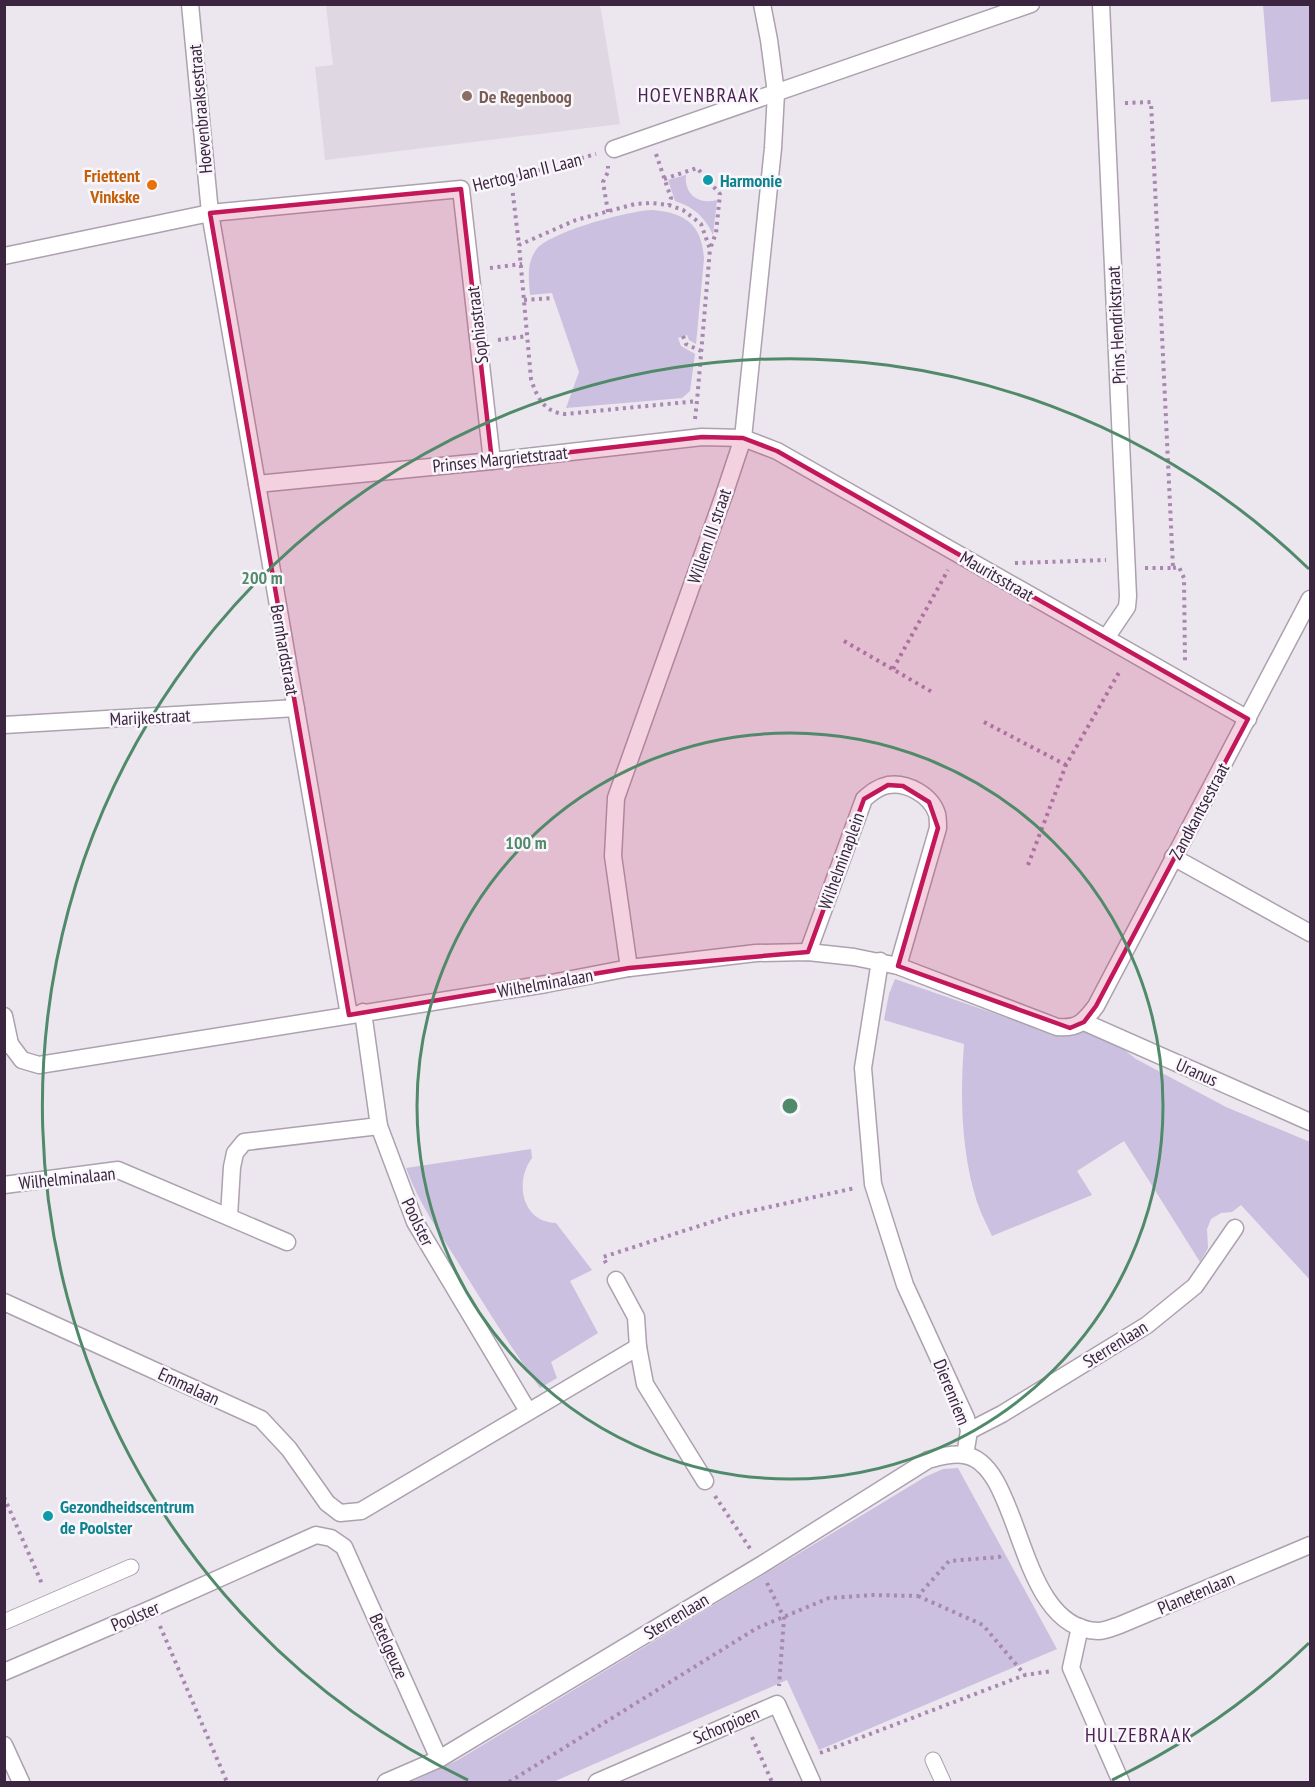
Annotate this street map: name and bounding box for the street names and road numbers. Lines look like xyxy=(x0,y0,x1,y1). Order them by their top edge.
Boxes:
street label: Hoevenbraaksestraat xyxy=(183,43,217,175)
street label: Hertog Jan II Laan xyxy=(470,147,584,197)
street label: Prins Hendrikstraat xyxy=(1101,265,1131,385)
street label: Sophiastraat xyxy=(461,285,493,365)
street label: Prinses Margrietstraat xyxy=(431,440,569,478)
street label: Willem III straat xyxy=(682,485,736,587)
street label: Mauritsstraat xyxy=(956,546,1038,606)
street label: Bernhardstraat xyxy=(266,603,304,697)
street label: Marijkestraat xyxy=(109,703,191,731)
street label: Zandkantsestraat xyxy=(1164,759,1234,863)
street label: Wilhelminaplein xyxy=(813,809,869,913)
street label: Wilhelminalaan xyxy=(495,963,595,1003)
street label: Uranus xyxy=(1173,1053,1221,1091)
street label: Wilhelminalaan xyxy=(18,1161,116,1195)
street label: Poolster xyxy=(397,1194,439,1250)
street label: Sterrenlaan xyxy=(1079,1315,1151,1373)
street label: Dierenriem xyxy=(928,1356,976,1428)
street label: Emmalaan xyxy=(155,1362,223,1410)
street label: Planetenlaan xyxy=(1154,1566,1238,1620)
street label: Sterrenlaan xyxy=(639,1588,713,1644)
street label: Poolster xyxy=(107,1596,163,1636)
street label: Betelgeuze xyxy=(364,1610,414,1682)
street label: Schorpioen xyxy=(689,1701,763,1749)

